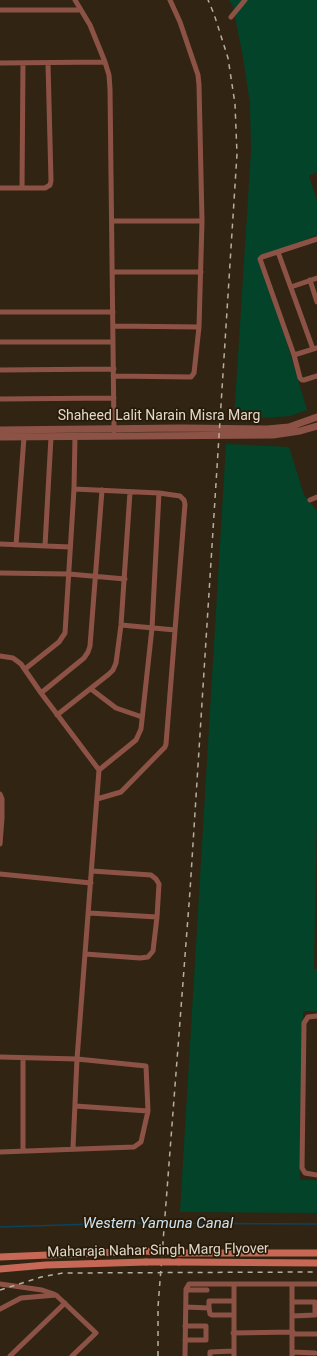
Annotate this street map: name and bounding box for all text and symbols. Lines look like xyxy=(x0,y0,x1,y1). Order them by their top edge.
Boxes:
street label: Shaheed Lalit Narain Misra Marg xyxy=(58,408,260,424)
water label: Western Yamuna Canal xyxy=(83,1215,233,1233)
street label: Maharaja Nahar Singh Marg Flyover xyxy=(47,1241,269,1261)

